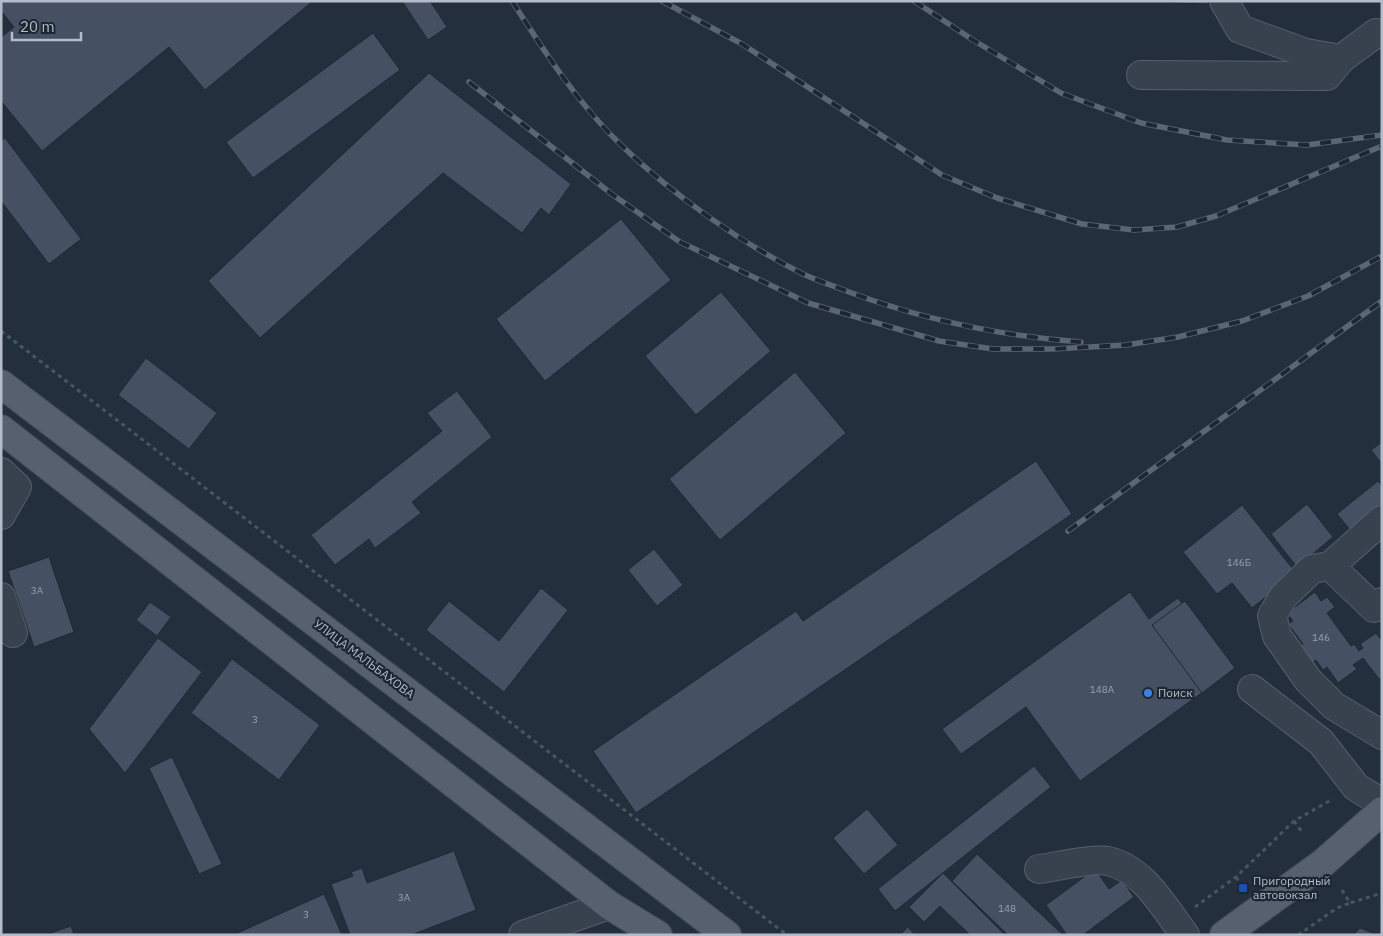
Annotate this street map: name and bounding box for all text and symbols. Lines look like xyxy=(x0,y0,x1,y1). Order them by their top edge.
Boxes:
scale bar xyxy=(12,10,81,42)
text: 20 m xyxy=(20,17,55,36)
house number: 146Б xyxy=(1227,556,1251,569)
house number: 3А xyxy=(31,584,44,597)
street label: УЛИЦА МАЛЬБАХОВА xyxy=(311,616,418,702)
house number: 146 xyxy=(1312,631,1330,644)
house number: 148А xyxy=(1090,683,1115,696)
place label: Поиск xyxy=(1158,685,1193,700)
marker: Поиск xyxy=(1142,687,1154,699)
house number: 3 xyxy=(252,713,258,726)
place label: Пригородный автовокзал xyxy=(1253,873,1331,902)
marker: Пригородный автовокзал xyxy=(1237,882,1249,894)
house number: 3А xyxy=(398,891,411,904)
house number: 148 xyxy=(998,902,1016,915)
house number: 3 xyxy=(303,908,309,921)

